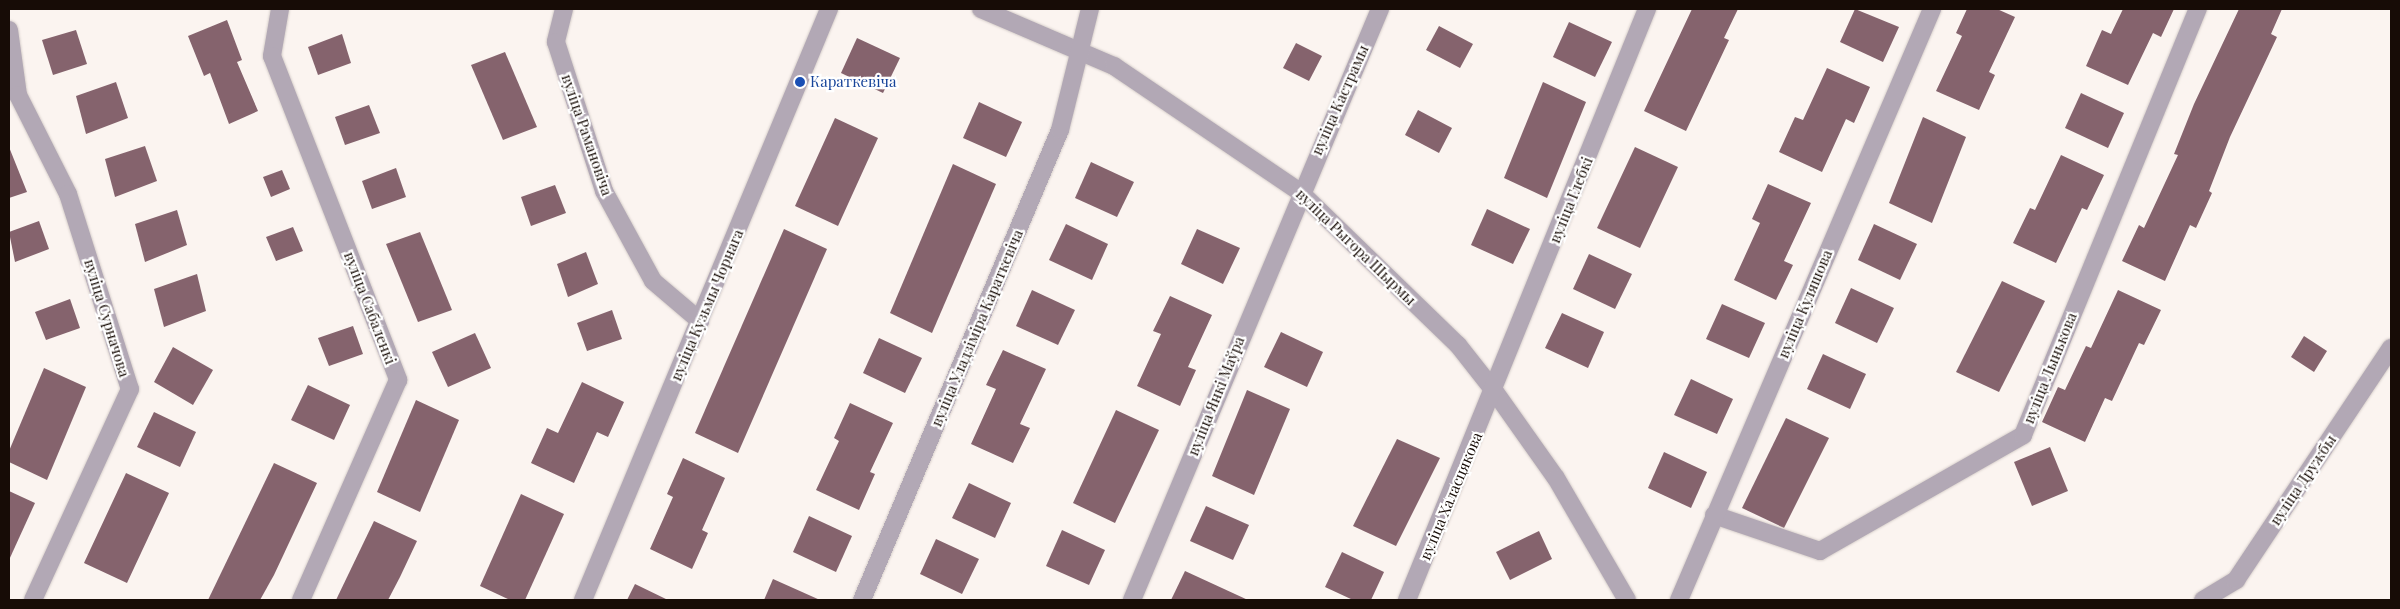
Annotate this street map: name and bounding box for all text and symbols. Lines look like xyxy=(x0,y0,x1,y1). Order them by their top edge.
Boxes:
street label: вуліца Кастрамы xyxy=(1308,42,1372,158)
street label: вуліца Рамановіча xyxy=(558,72,616,198)
place label: Караткевіча xyxy=(810,73,896,91)
marker: Караткевіча xyxy=(794,76,806,88)
street label: вуліца Глебкі xyxy=(1546,154,1596,246)
street label: вуліца Рыгора Шырмы xyxy=(1292,185,1420,309)
street label: вуліца Кузьмы Чорнага xyxy=(667,227,747,383)
street label: вуліца Уладзіміра Караткевіча xyxy=(927,227,1027,429)
street label: вуліца Куляшова xyxy=(1774,247,1836,361)
street label: вуліца Сабаленкі xyxy=(340,249,400,367)
street label: вуліца Сурначова xyxy=(81,257,133,379)
street label: вуліца Лынькова xyxy=(2020,310,2080,426)
street label: вуліца Янкі Маўра xyxy=(1184,334,1248,458)
street label: вуліца Халасцякова xyxy=(1416,429,1486,563)
street label: вуліца Дружбы xyxy=(2266,431,2340,529)

